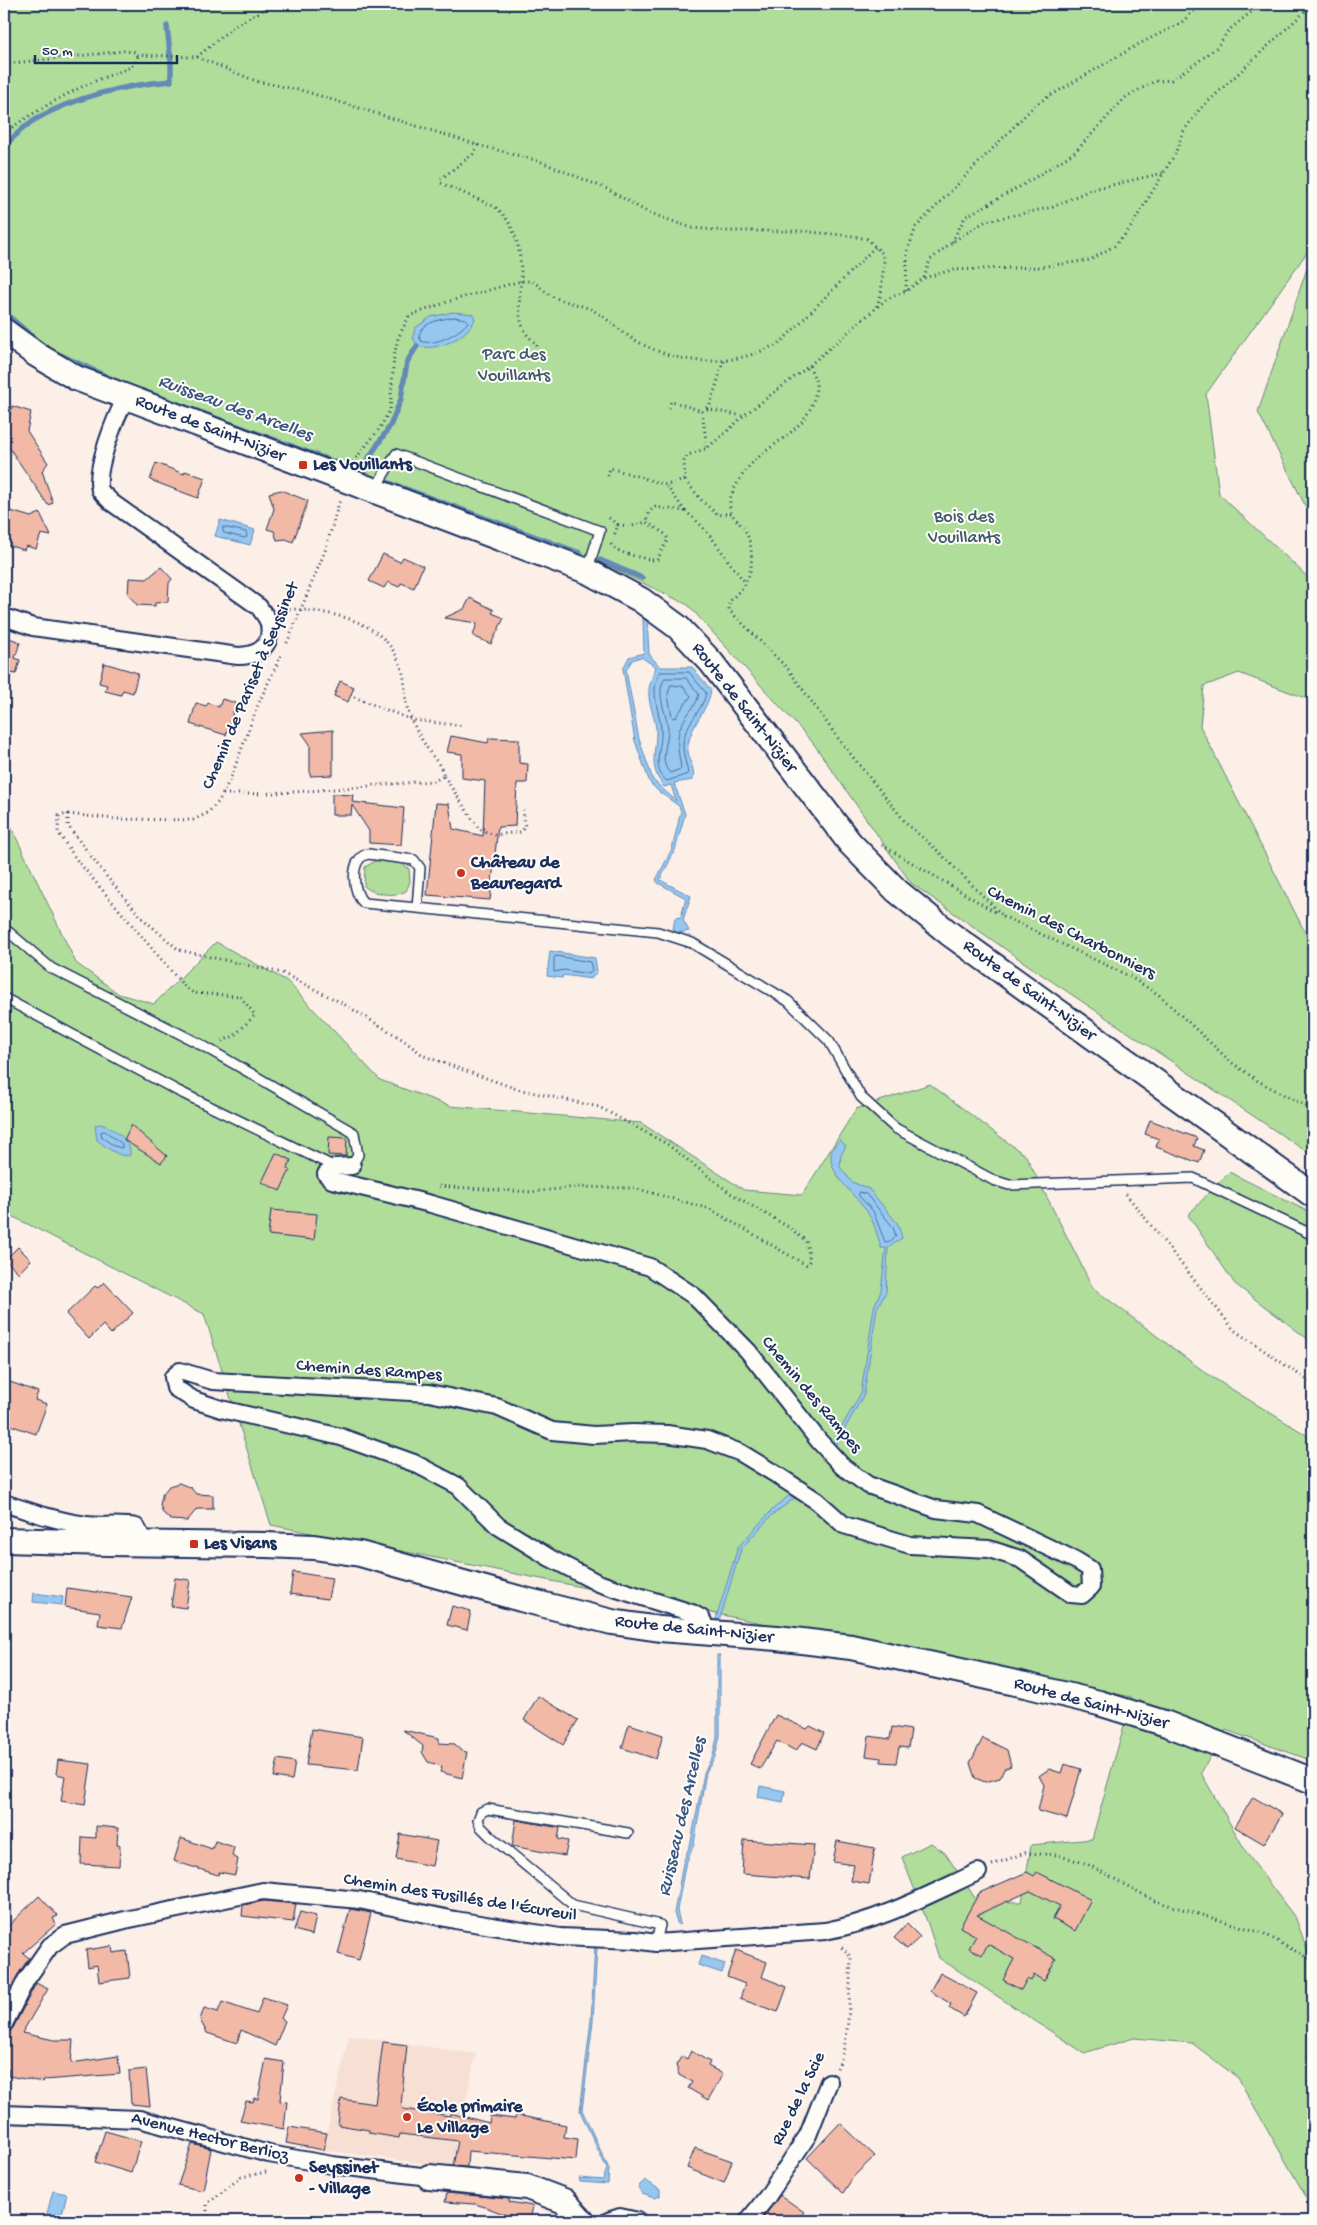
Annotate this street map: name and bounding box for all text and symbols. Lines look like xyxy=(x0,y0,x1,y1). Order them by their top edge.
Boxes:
scale bar xyxy=(35,32,178,64)
text: 50 m xyxy=(42,43,73,61)
park label: Parc des Vouillants xyxy=(477,345,551,387)
water label: Ruisseau des Arcelles xyxy=(155,370,317,448)
street label: Route de Saint-Nizier xyxy=(132,391,290,468)
place label: Les Vouillants xyxy=(313,455,413,476)
marker: Les Vouillants xyxy=(297,459,309,471)
park label: Bois des Vouillants xyxy=(927,507,1001,549)
street label: Chemin de Pariset à Seyssinet xyxy=(198,578,305,793)
street label: Route de Saint-Nizier xyxy=(687,639,802,778)
place label: Château de Beauregard xyxy=(470,853,563,895)
marker: Château de Beauregard xyxy=(455,867,467,879)
street label: Chemin des Charbonniers xyxy=(983,881,1160,985)
street label: Route de Saint-Nizier xyxy=(958,936,1101,1047)
street label: Chemin des Rampes xyxy=(756,1332,867,1459)
street label: Chemin des Rampes xyxy=(295,1355,444,1387)
place label: Les Visans xyxy=(204,1534,278,1555)
marker: Les Visans xyxy=(188,1538,200,1550)
street label: Route de Saint-Nizier xyxy=(614,1611,776,1649)
street label: Route de Saint-Nizier xyxy=(1011,1673,1172,1735)
water label: Ruisseau des Arcelles xyxy=(654,1733,713,1899)
street label: Chemin des Fusillés de l'Écureuil xyxy=(342,1869,578,1927)
street label: Rue de la Scie xyxy=(767,2048,831,2149)
place label: École primaire Le Village xyxy=(417,2096,523,2139)
street label: Avenue Hector Berlioz xyxy=(129,2108,292,2168)
marker: École primaire Le Village xyxy=(401,2111,413,2123)
place label: Seyssinet - Village xyxy=(309,2158,379,2200)
marker: Seyssinet - Village xyxy=(293,2172,305,2184)

